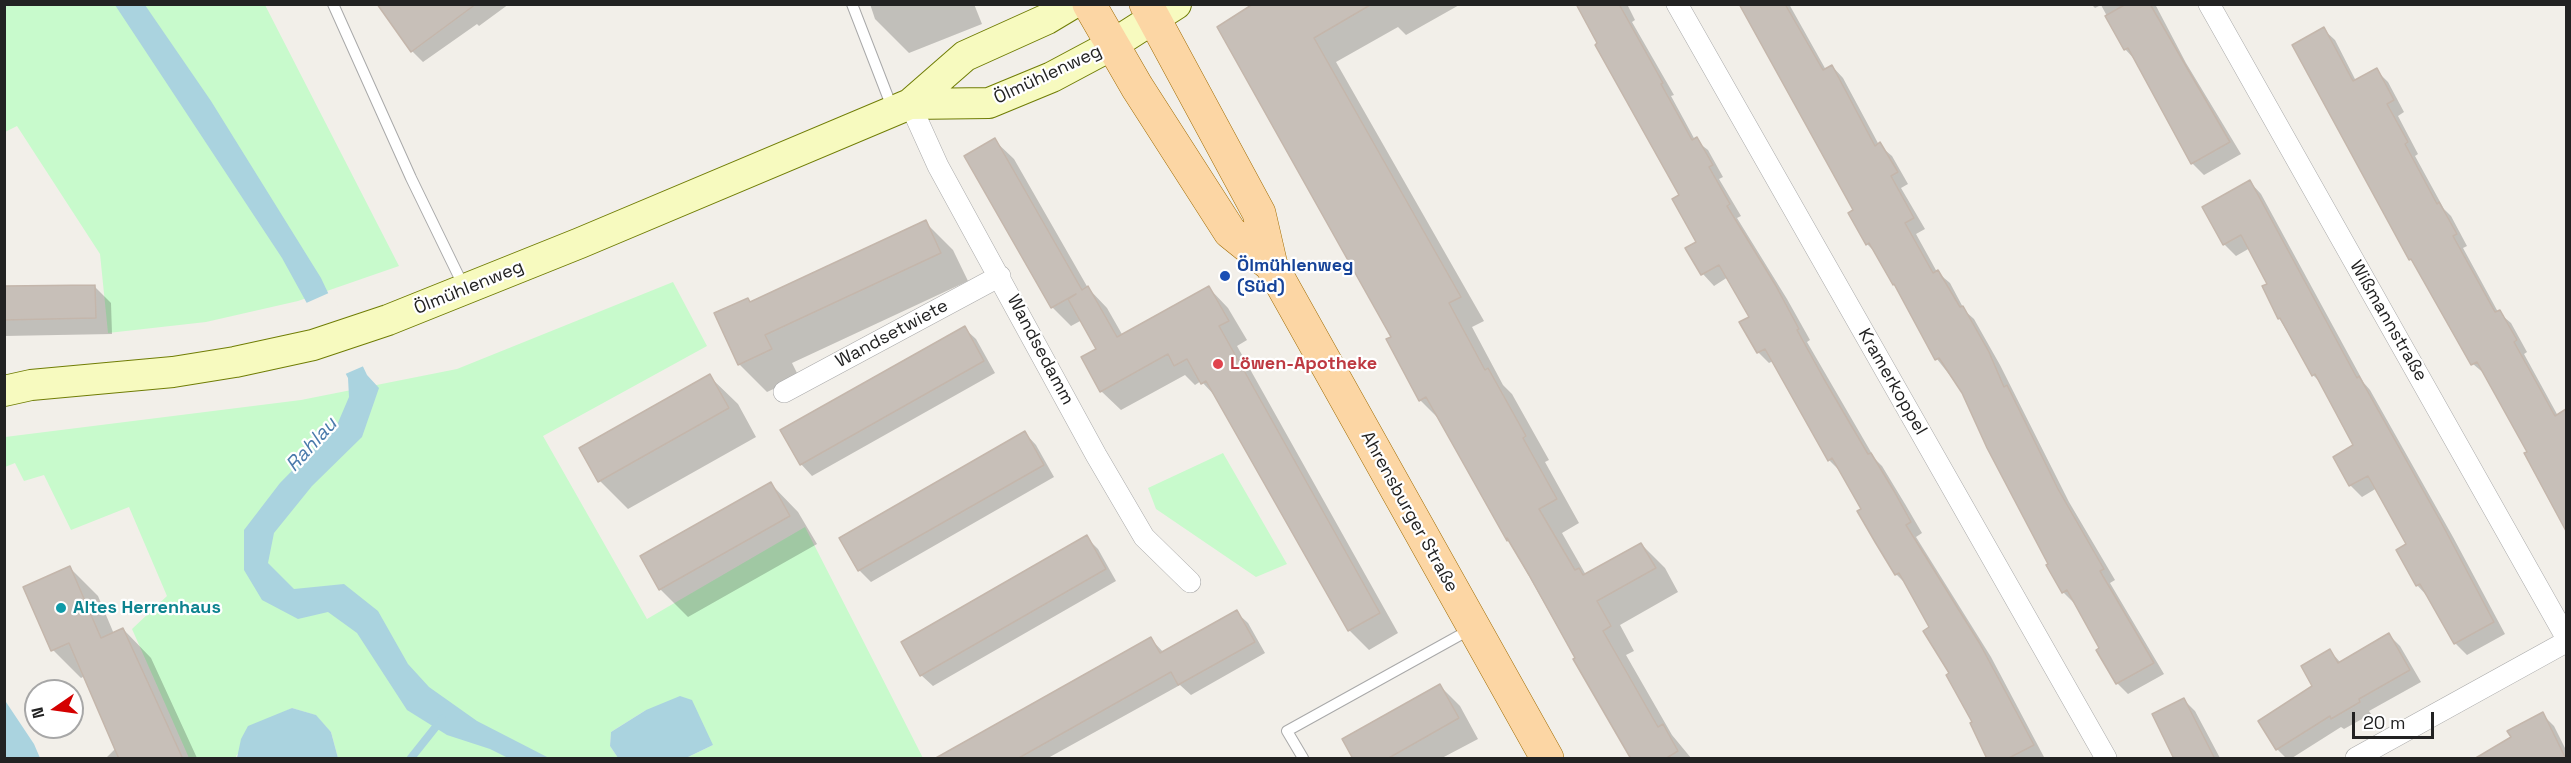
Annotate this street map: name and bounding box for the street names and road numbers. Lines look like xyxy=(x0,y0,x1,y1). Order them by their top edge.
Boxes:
street label: Ölmühlenweg xyxy=(991,41,1105,109)
street label: Ölmühlenweg xyxy=(411,256,527,320)
street label: Wißmannstraße xyxy=(2345,257,2431,385)
street label: Wandsedamm xyxy=(1002,291,1078,409)
street label: Wandsetwiete xyxy=(832,295,952,373)
street label: Kramerkoppel xyxy=(1853,325,1931,439)
street label: Ahrensburger Straße xyxy=(1356,428,1462,596)

